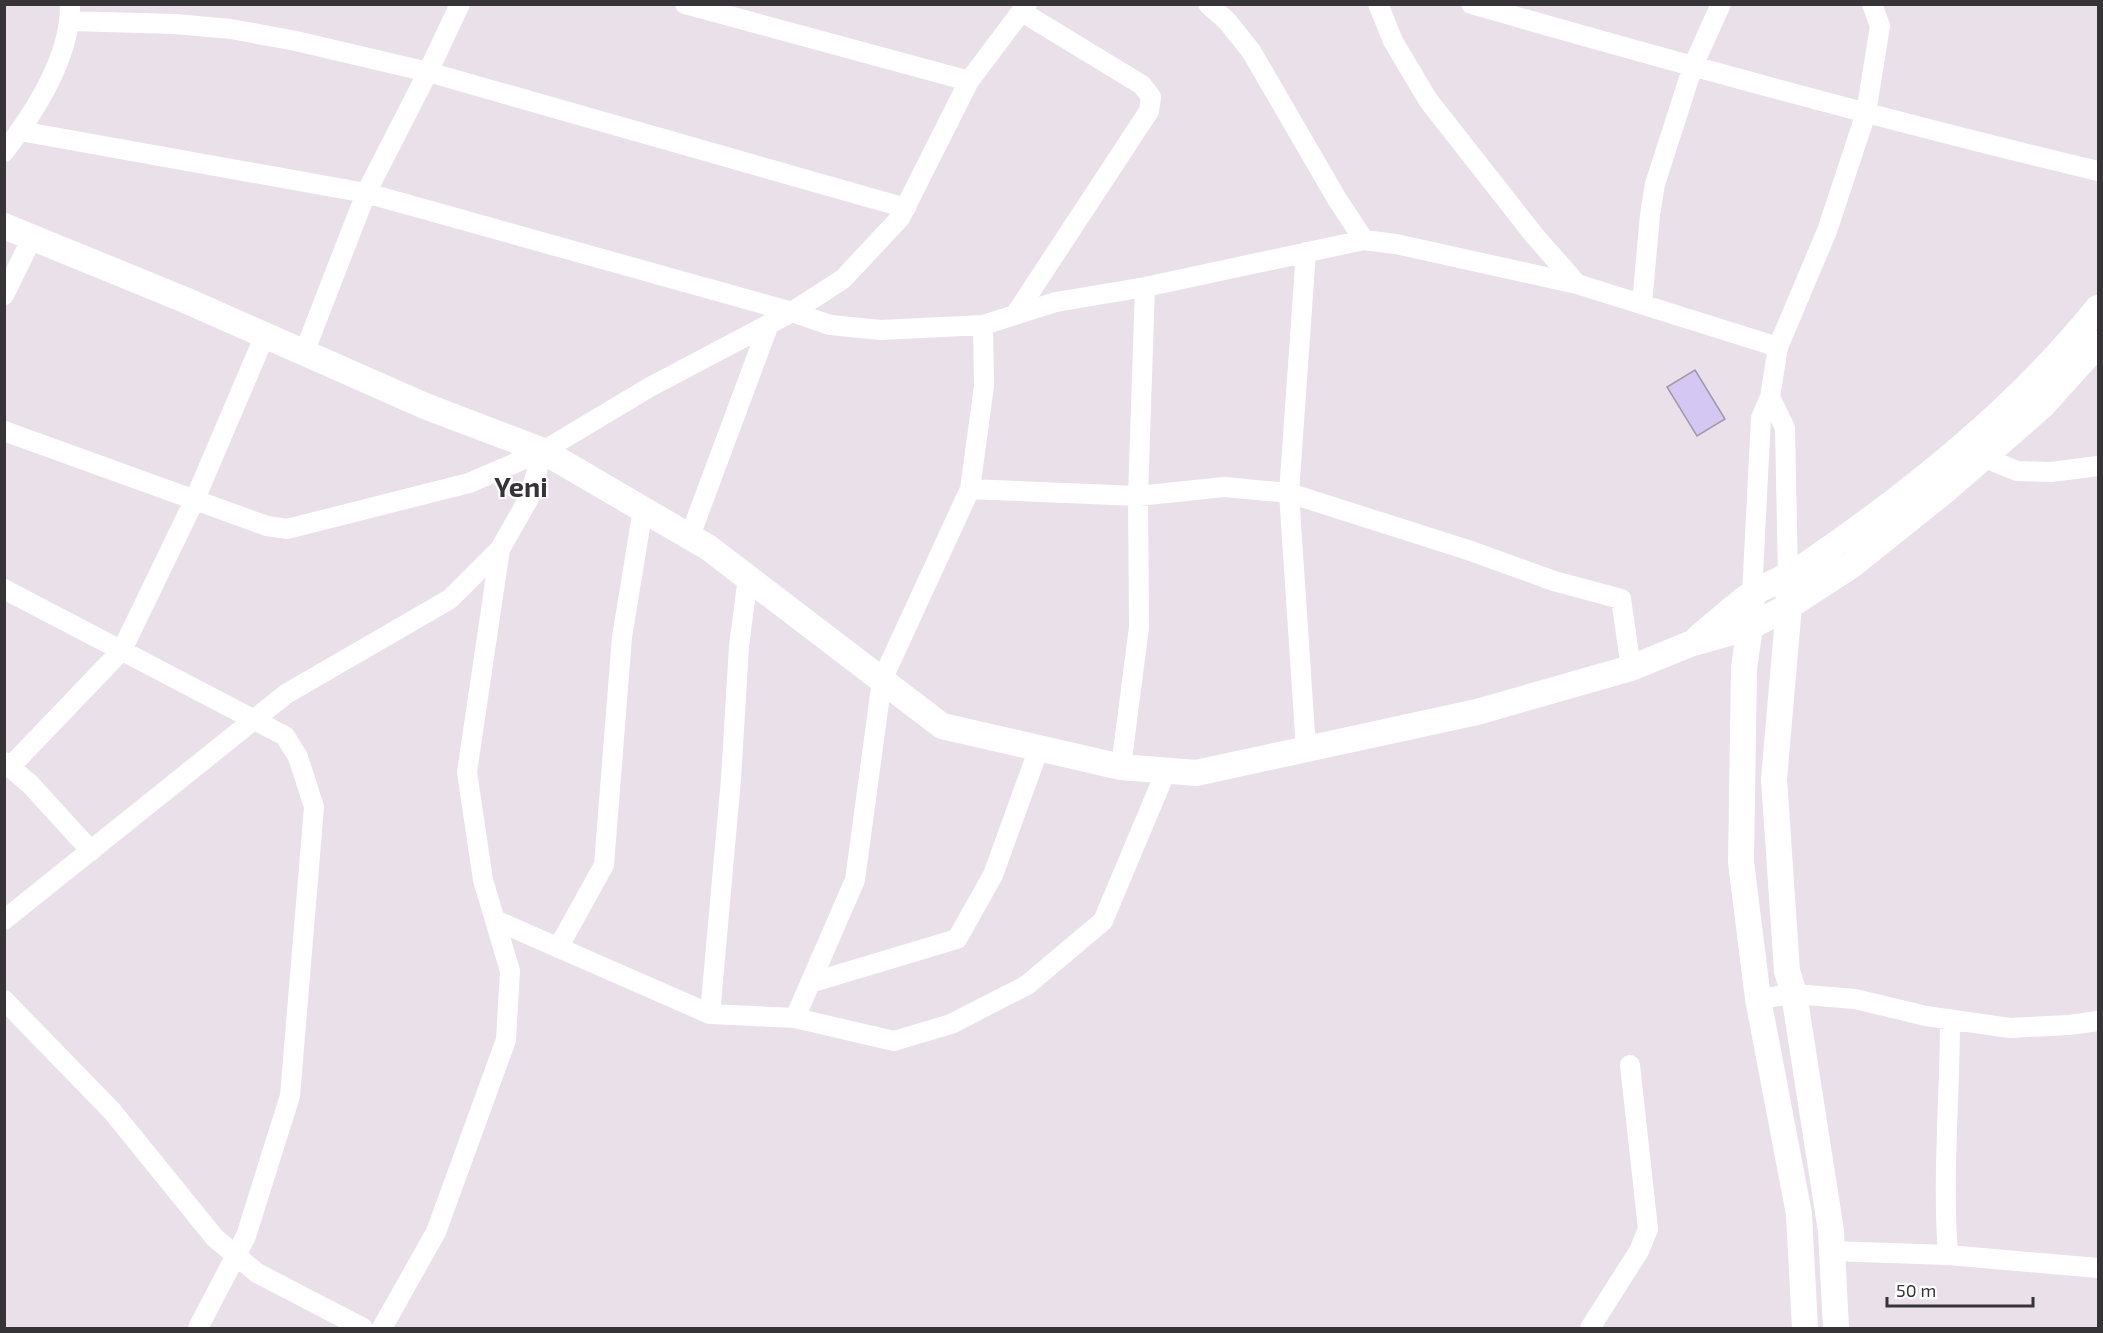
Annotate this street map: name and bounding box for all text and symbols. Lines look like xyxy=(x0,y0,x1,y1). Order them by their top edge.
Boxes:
district label: Yeni xyxy=(494,470,548,502)
scale bar xyxy=(1887,1270,2032,1308)
text: 50 m xyxy=(1896,1279,1936,1301)

